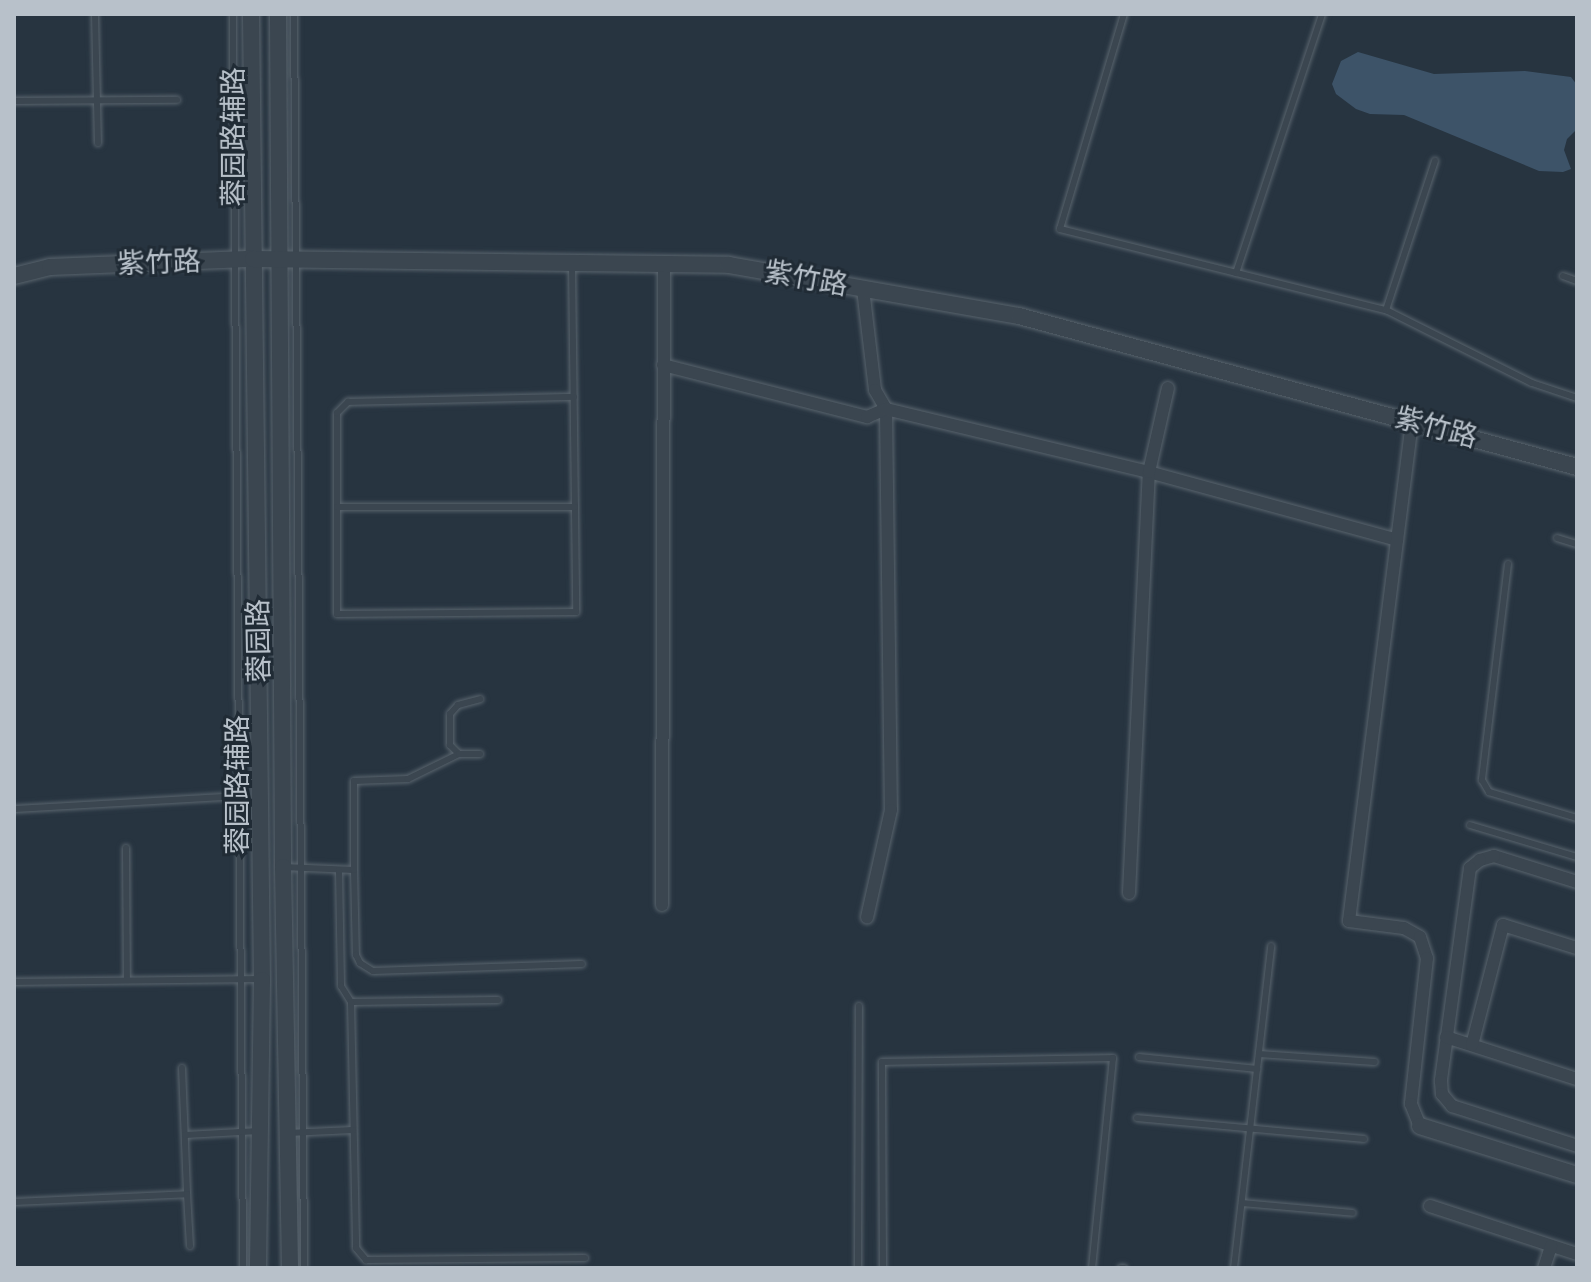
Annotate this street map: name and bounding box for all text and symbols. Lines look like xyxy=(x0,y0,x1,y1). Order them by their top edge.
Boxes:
street label: 蓉园路辅路 xyxy=(217,67,251,207)
street label: 紫竹路 xyxy=(116,245,202,281)
street label: 紫竹路 xyxy=(762,255,850,303)
street label: 紫竹路 xyxy=(1391,401,1481,455)
street label: 蓉园路 xyxy=(241,599,277,683)
street label: 蓉园路辅路 xyxy=(221,715,255,855)

